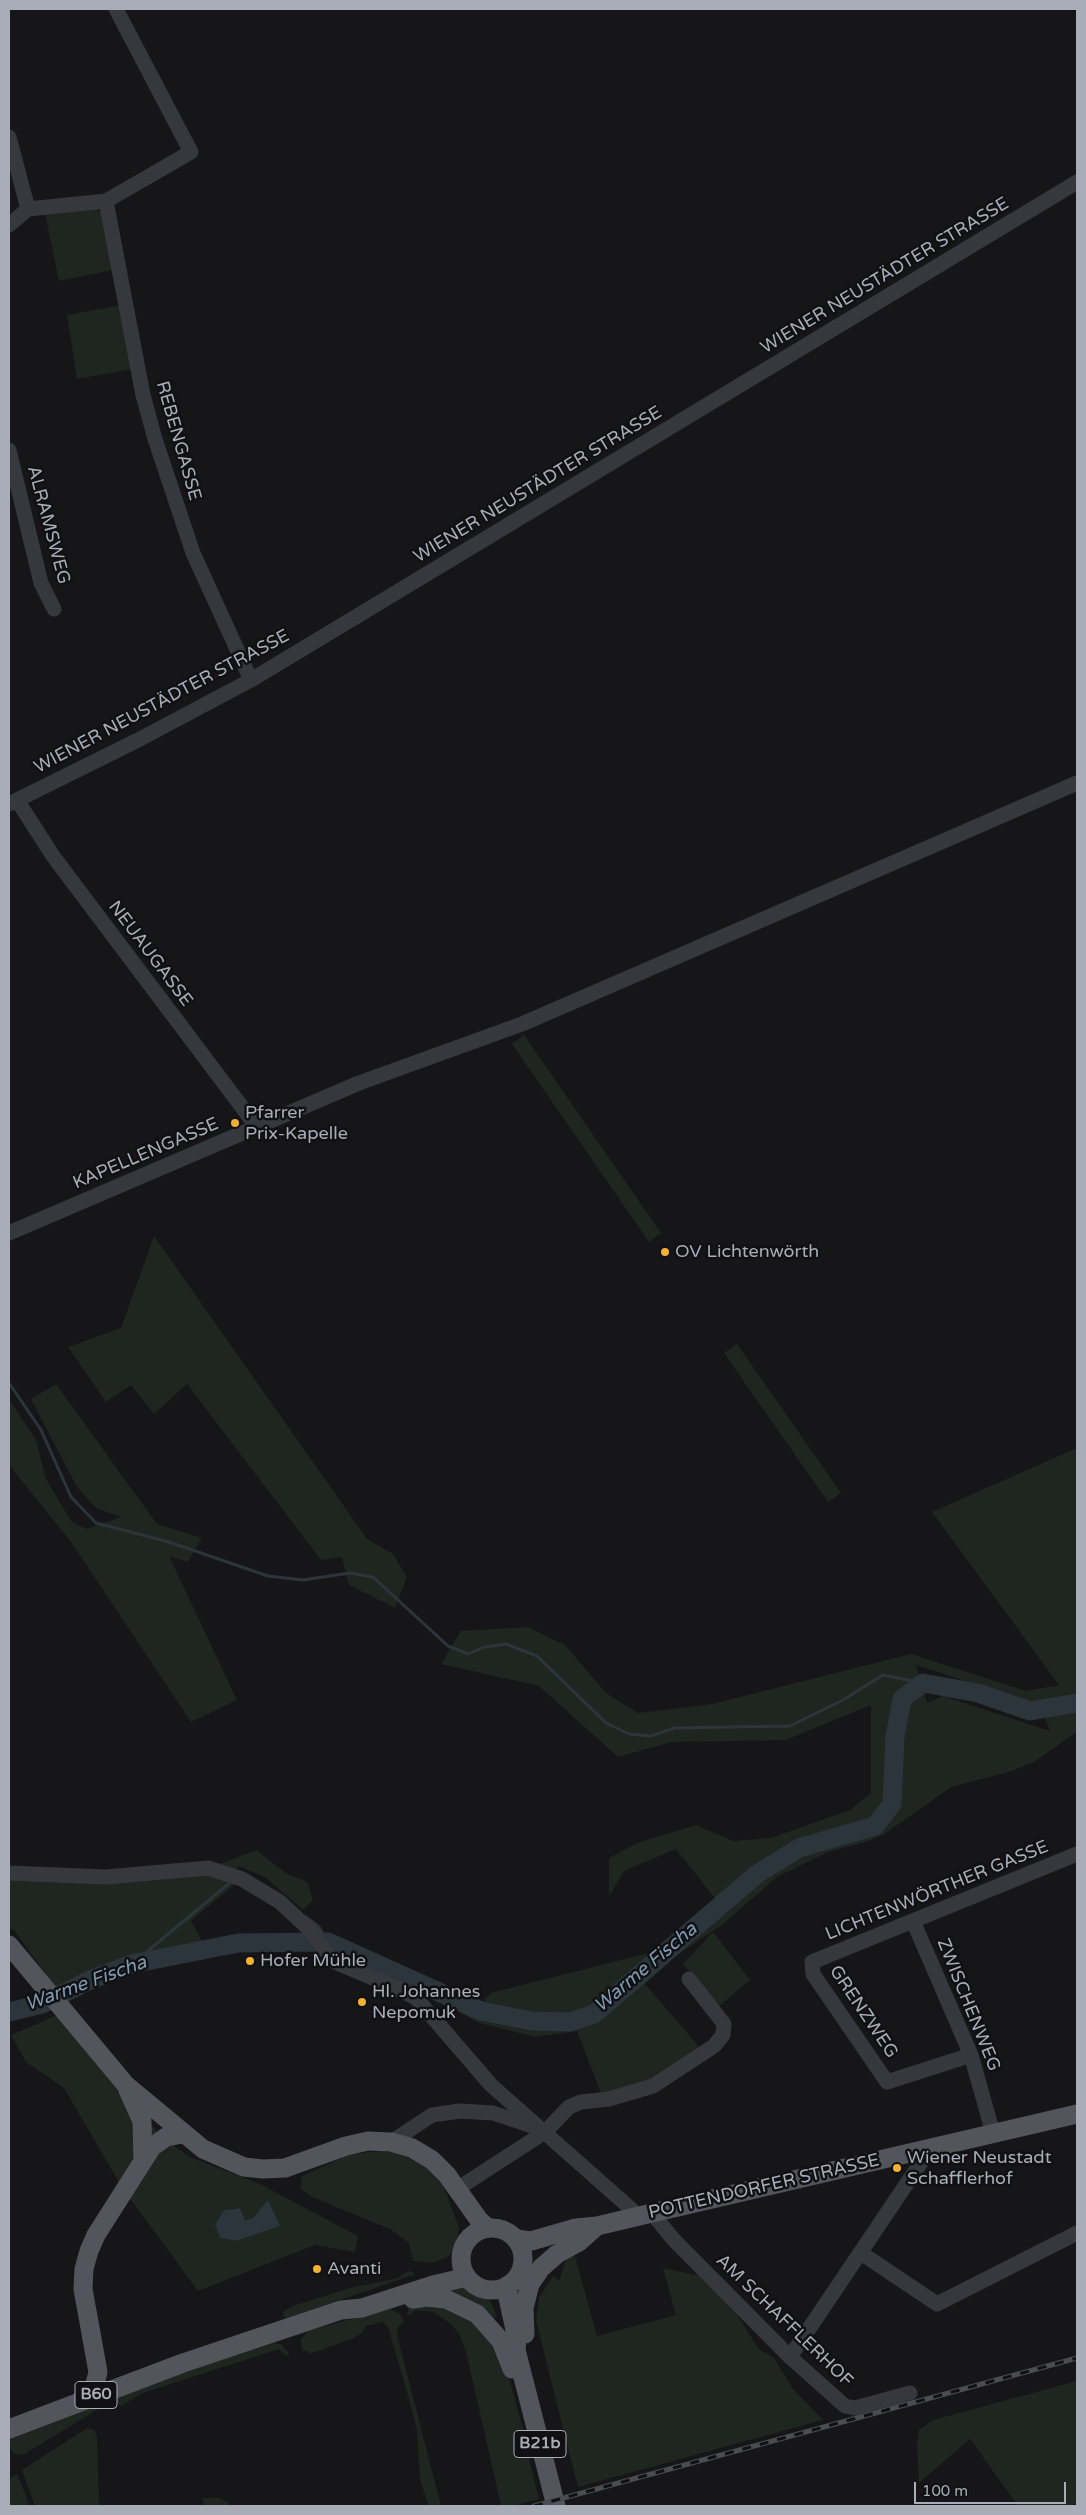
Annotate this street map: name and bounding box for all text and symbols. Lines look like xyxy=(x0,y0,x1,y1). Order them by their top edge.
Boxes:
street label: WIENER NEUSTÄDTER STRASSE xyxy=(757,193,1013,359)
street label: REBENGASSE xyxy=(151,379,205,503)
street label: WIENER NEUSTÄDTER STRASSE xyxy=(410,402,666,568)
street label: ALRAMSWEG xyxy=(22,463,74,587)
street label: WIENER NEUSTÄDTER STRASSE xyxy=(31,625,293,779)
street label: NEUAUGASSE xyxy=(103,897,197,1011)
place label: Pfarrer Prix-Kapelle xyxy=(245,1102,348,1144)
street label: KAPELLENGASSE xyxy=(70,1114,222,1194)
marker: Pfarrer Prix-Kapelle xyxy=(229,1117,241,1129)
place label: OV Lichtenwörth xyxy=(675,1241,819,1263)
marker: OV Lichtenwörth xyxy=(659,1246,671,1258)
street label: LICHTENWÖRTHER GASSE xyxy=(822,1836,1052,1946)
water label: Warme Fischa xyxy=(590,1918,702,2018)
street label: ZWISCHENWEG xyxy=(932,1936,1004,2074)
place label: Hofer Mühle xyxy=(260,1950,366,1972)
water label: Warme Fischa xyxy=(22,1952,150,2016)
marker: Hofer Mühle xyxy=(244,1955,256,1967)
street label: GRENZWEG xyxy=(824,1962,902,2062)
place label: Hl. Johannes Nepomuk xyxy=(372,1981,480,2024)
marker: Hl. Johannes Nepomuk xyxy=(356,1996,368,2008)
place label: Wiener Neustadt Schafflerhof xyxy=(907,2147,1052,2190)
street label: POTTENDORFER STRASSE xyxy=(646,2150,882,2224)
marker: Wiener Neustadt Schafflerhof xyxy=(891,2162,903,2174)
street label: AM SCHAFFLERHOF xyxy=(711,2250,857,2392)
place label: Avanti xyxy=(327,2258,381,2280)
marker: Avanti xyxy=(311,2263,323,2275)
road number: B60 xyxy=(75,2382,117,2408)
road number: B21b xyxy=(514,2430,566,2458)
scale bar xyxy=(916,2472,1068,2504)
text: 100 m xyxy=(922,2482,968,2500)

